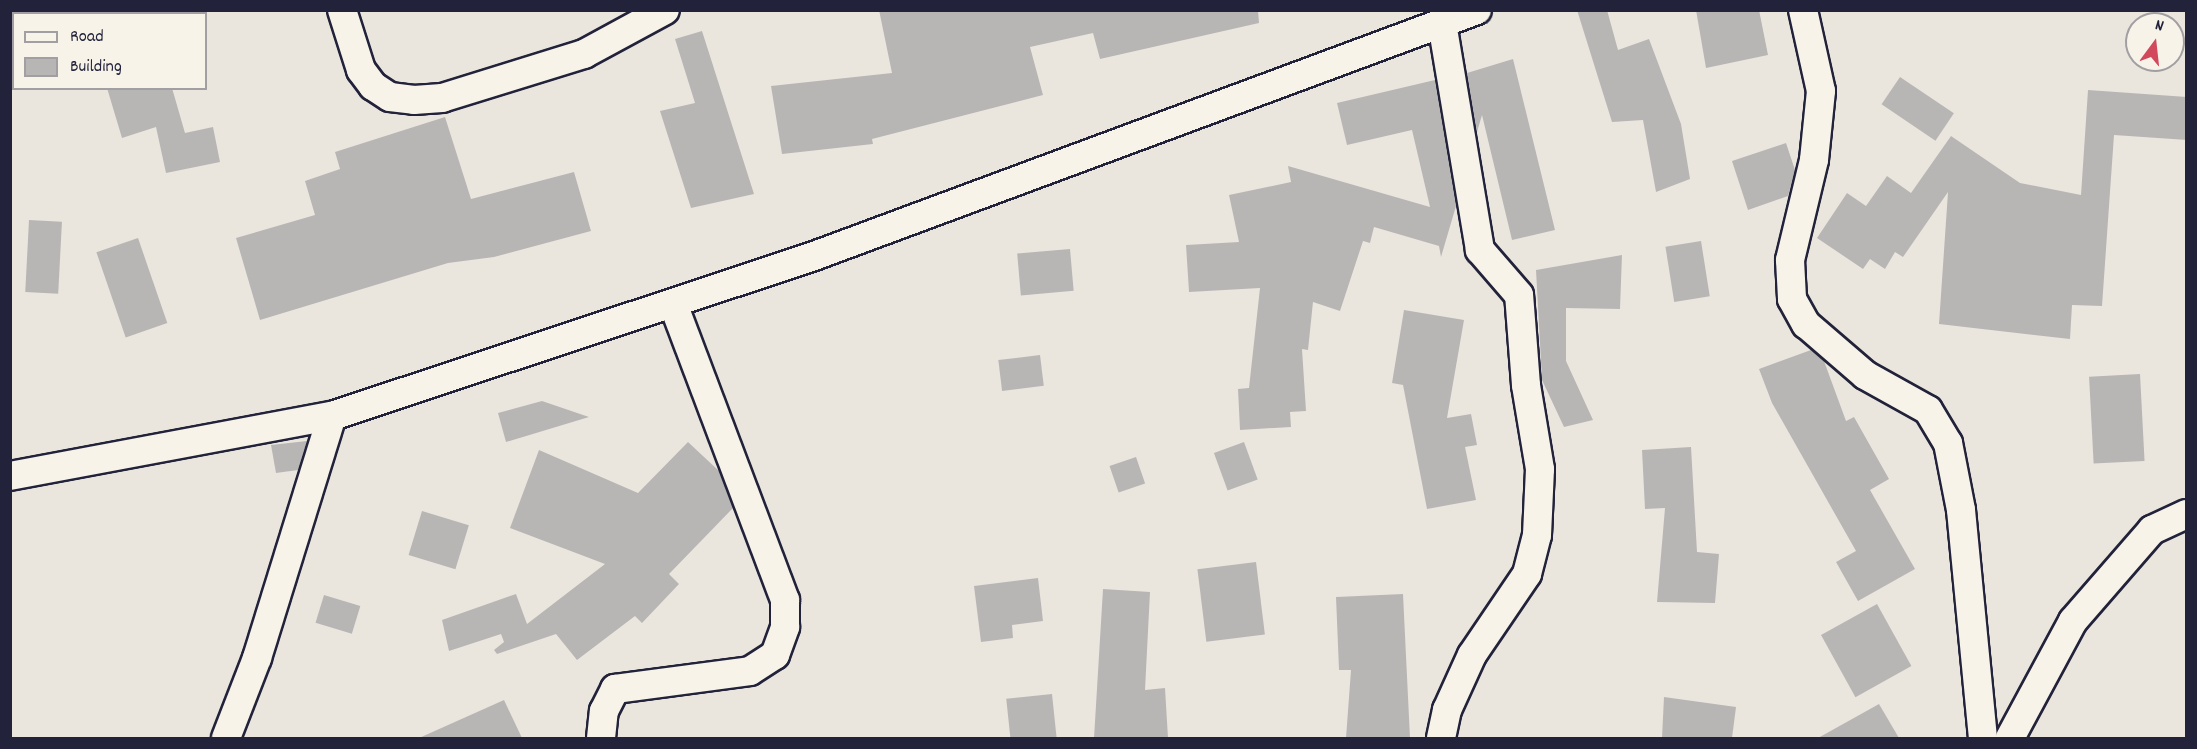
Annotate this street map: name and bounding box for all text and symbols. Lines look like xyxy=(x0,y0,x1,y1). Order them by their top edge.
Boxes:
legend xyxy=(12,12,207,90)
north arrow xyxy=(2125,12,2185,72)
text: N xyxy=(2152,14,2166,38)
text: Road xyxy=(70,25,104,50)
text: Building xyxy=(70,55,122,80)

